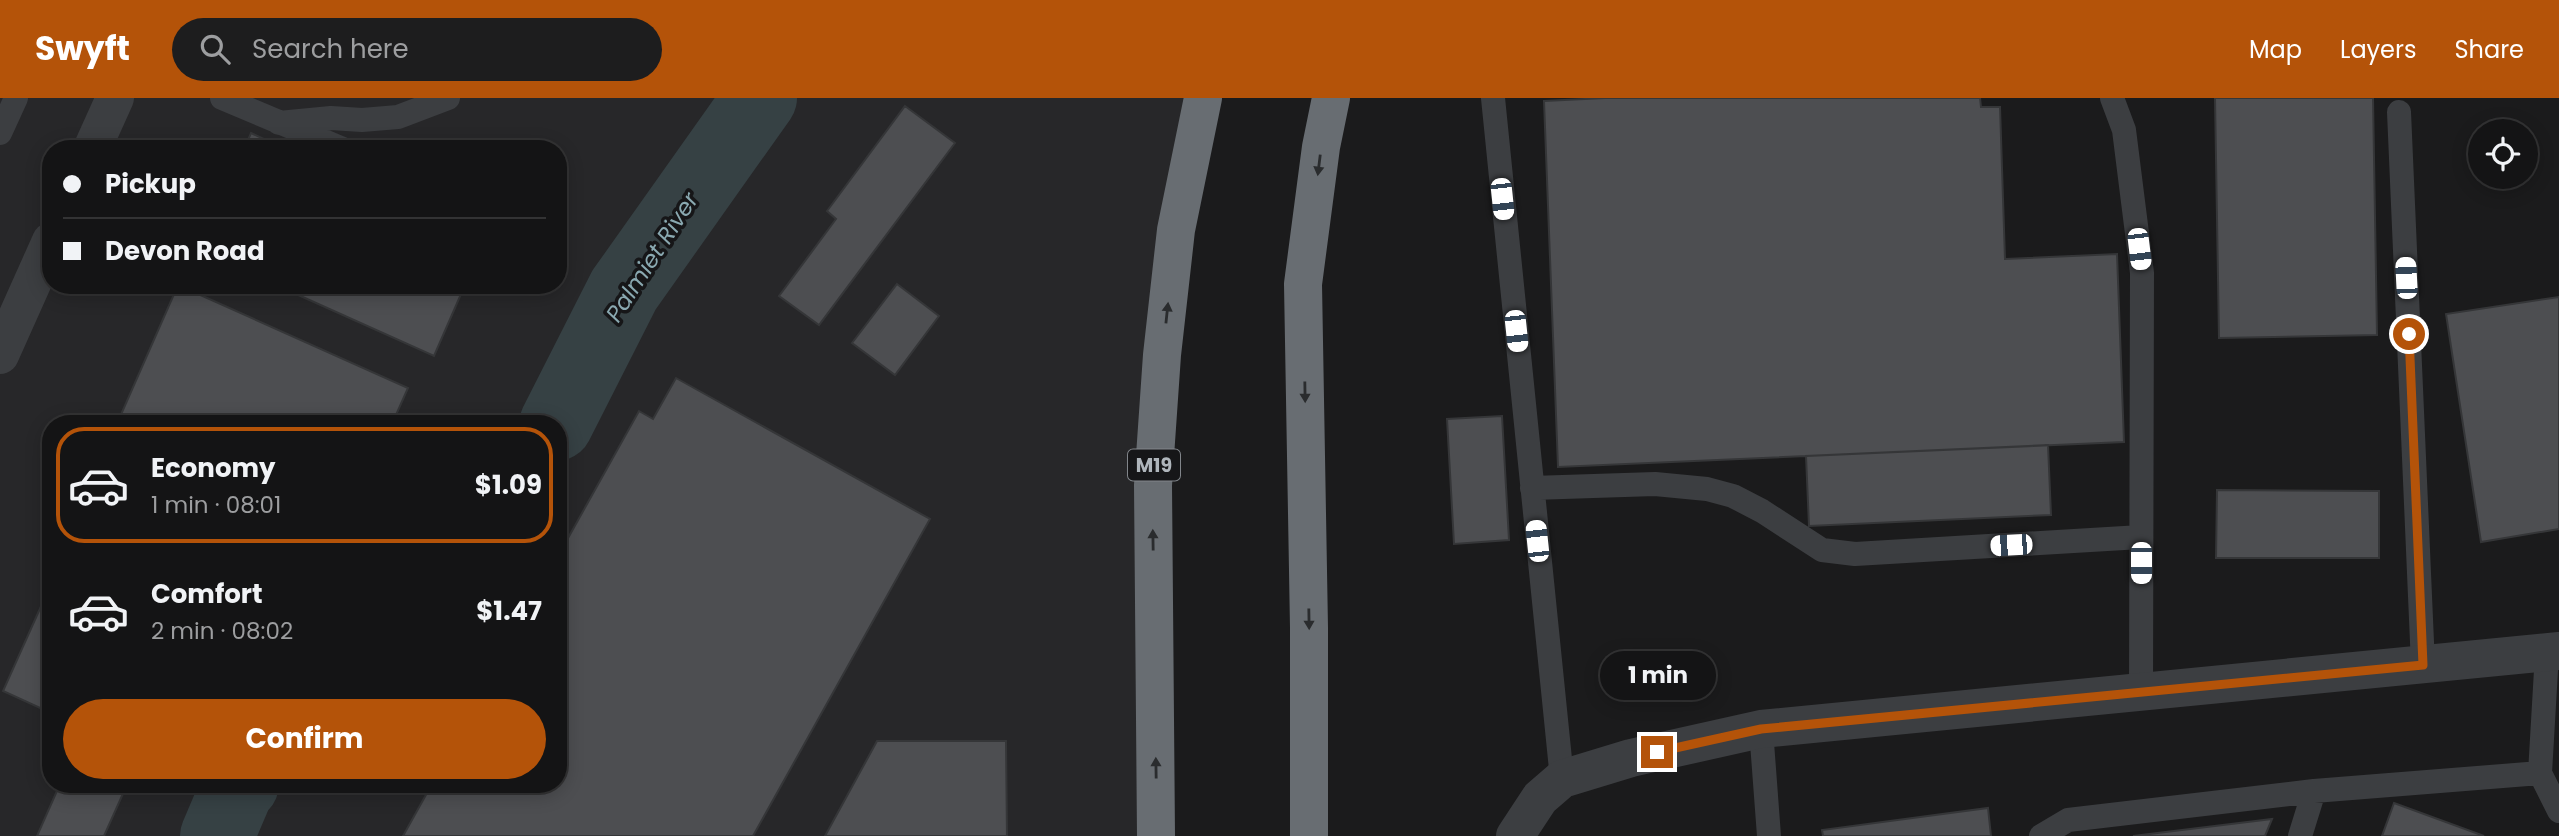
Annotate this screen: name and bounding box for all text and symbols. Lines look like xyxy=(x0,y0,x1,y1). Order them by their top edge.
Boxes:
search box xyxy=(172,18,662,81)
text: Swyft xyxy=(35,25,130,72)
icon: search xyxy=(196,30,234,68)
text: Search here xyxy=(252,31,409,67)
text: Map xyxy=(2249,33,2302,66)
text: Layers xyxy=(2340,33,2416,66)
text: Share xyxy=(2454,33,2524,66)
map controls xyxy=(2468,119,2538,189)
button: locate xyxy=(2468,119,2538,189)
one-way arrow xyxy=(1313,154,1324,176)
text: Pickup xyxy=(105,166,196,202)
car xyxy=(1490,177,1515,221)
water label: Palmiet River xyxy=(598,185,707,328)
car xyxy=(2127,227,2152,271)
text: Devon Road xyxy=(105,233,265,269)
car xyxy=(2395,256,2418,300)
one-way arrow xyxy=(1162,302,1173,324)
car xyxy=(1504,309,1529,353)
route start xyxy=(2393,318,2425,350)
one-way arrow xyxy=(1300,381,1311,403)
text: Economy xyxy=(151,450,275,486)
road number: M19 xyxy=(1128,450,1180,480)
icon: car xyxy=(67,454,130,517)
text: $1.09 xyxy=(475,467,542,503)
text: 1 min · 08:01 xyxy=(151,489,281,521)
car xyxy=(1525,519,1550,563)
one-way arrow xyxy=(1147,529,1159,551)
car xyxy=(1990,533,2033,557)
car xyxy=(2131,542,2152,584)
text: Comfort xyxy=(151,576,263,612)
icon: car xyxy=(67,580,130,643)
text: $1.47 xyxy=(476,593,542,629)
one-way arrow xyxy=(1303,608,1315,630)
text: 2 min · 08:02 xyxy=(151,615,293,647)
callout: 1 min xyxy=(1599,650,1715,700)
text: 1 min xyxy=(1628,659,1688,691)
button: Confirm xyxy=(63,699,546,779)
route end xyxy=(1641,736,1673,768)
one-way arrow xyxy=(1150,757,1162,779)

